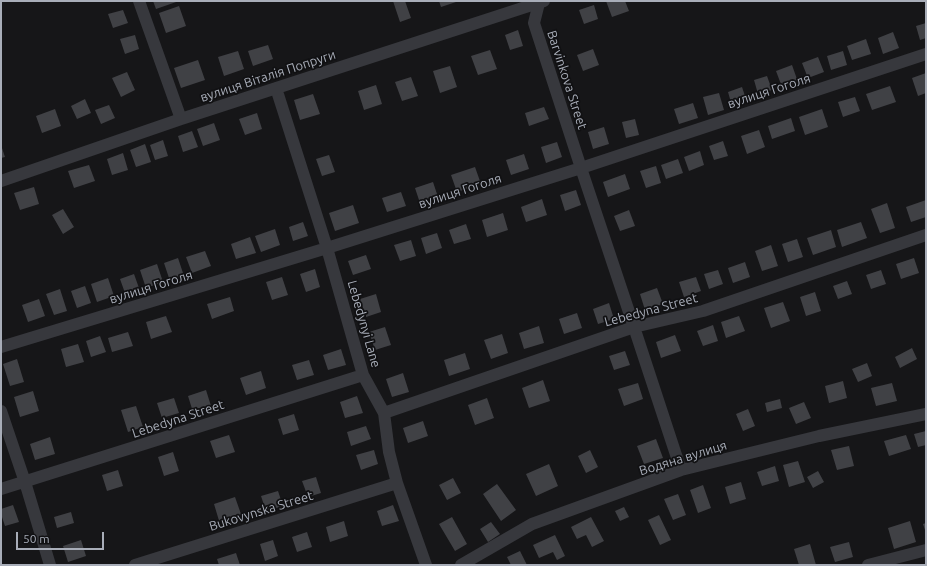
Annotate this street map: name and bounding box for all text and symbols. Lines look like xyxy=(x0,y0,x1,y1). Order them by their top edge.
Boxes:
street label: Barvinkova Street xyxy=(544,28,590,132)
street label: вулиця Віталія Попруги xyxy=(198,47,338,105)
street label: вулиця Гоголя xyxy=(726,70,812,112)
street label: вулиця Гоголя xyxy=(417,170,503,212)
street label: вулиця Гоголя xyxy=(107,267,195,307)
street label: Lebedynyi Lane xyxy=(344,279,384,369)
street label: Lebedyna Street xyxy=(603,290,699,330)
street label: Lebedyna Street xyxy=(130,397,226,441)
street label: Водяна вулиця xyxy=(637,437,729,479)
street label: Bukovynska Street xyxy=(207,488,315,534)
scale bar xyxy=(18,524,106,550)
text: 50 m xyxy=(23,532,50,545)

